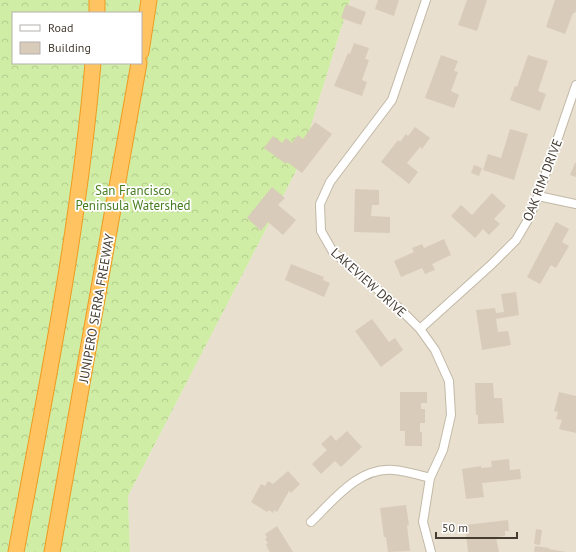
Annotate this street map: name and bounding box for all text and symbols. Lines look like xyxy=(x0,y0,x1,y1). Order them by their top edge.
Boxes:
legend xyxy=(12,12,142,64)
text: Road xyxy=(48,20,73,35)
text: Building xyxy=(48,40,91,55)
street label: OAK RIM DRIVE xyxy=(519,137,566,224)
park label: San Francisco Peninsula Watershed xyxy=(75,182,191,214)
street label: JUNIPERO SERRA FREEWAY xyxy=(75,232,118,385)
street label: LAKEVIEW DRIVE xyxy=(327,244,410,321)
scale bar xyxy=(436,514,517,540)
text: 50 m xyxy=(442,520,468,535)

